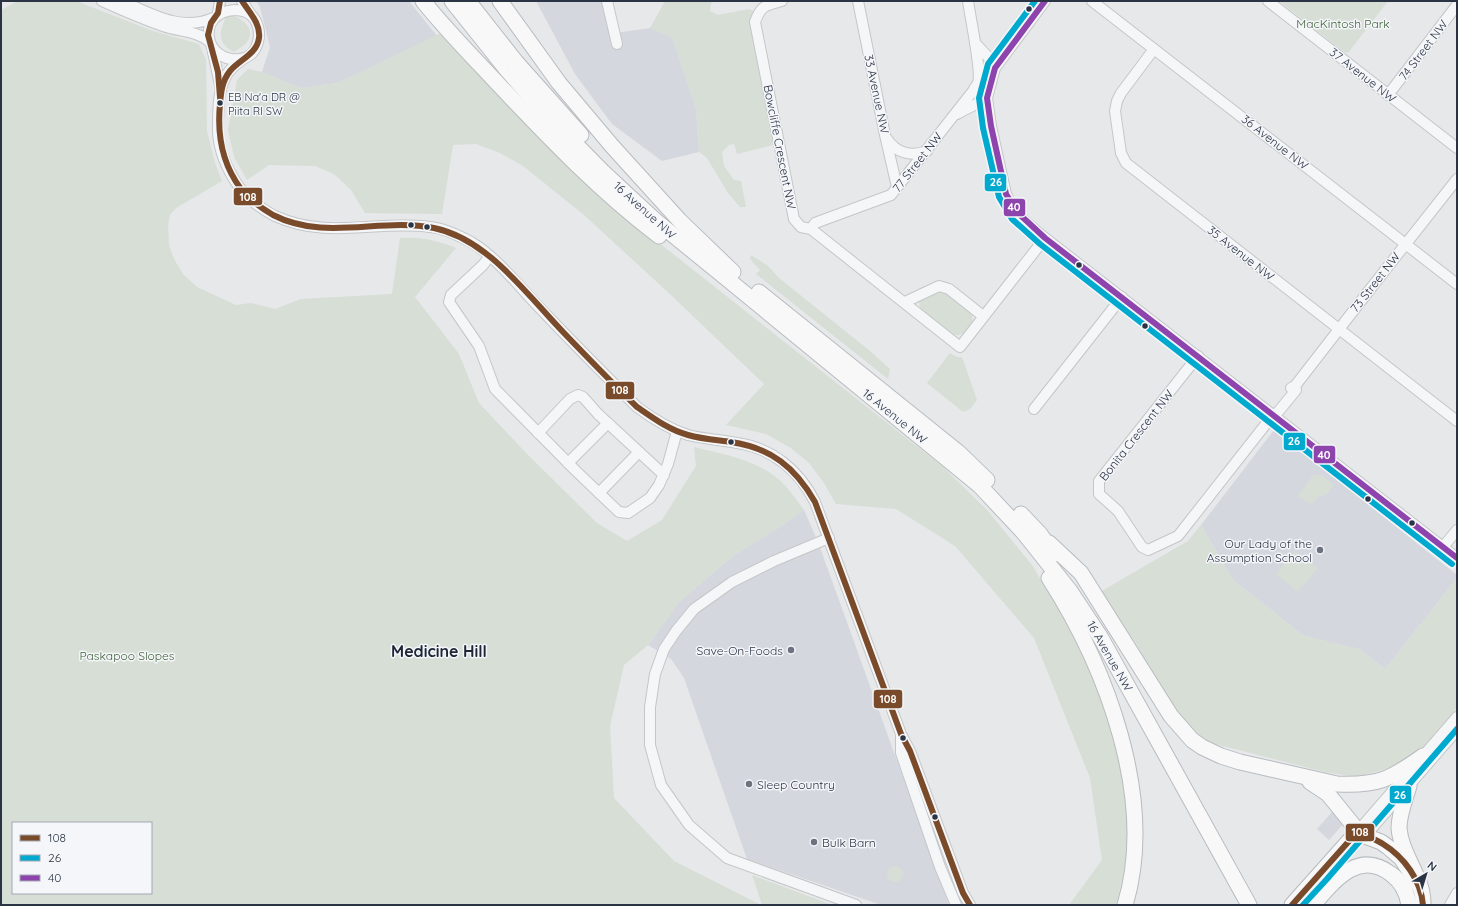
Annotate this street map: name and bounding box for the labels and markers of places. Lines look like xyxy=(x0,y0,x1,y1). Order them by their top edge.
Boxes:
unlabelled marker xyxy=(1024,4,1034,14)
place label: EB Na'a DR @ Piita RI SW xyxy=(228,90,300,118)
marker: EB Na'a DR @ Piita RI SW xyxy=(215,98,225,108)
unlabelled marker xyxy=(406,220,416,230)
unlabelled marker xyxy=(422,222,432,232)
unlabelled marker xyxy=(1074,260,1084,270)
unlabelled marker xyxy=(1140,321,1150,331)
unlabelled marker xyxy=(726,437,736,447)
unlabelled marker xyxy=(1363,494,1373,504)
unlabelled marker xyxy=(1407,518,1417,528)
place label: Our Lady of the Assumption School xyxy=(1207,536,1312,565)
marker: Our Lady of the Assumption School xyxy=(1315,545,1325,555)
place label: Save-On-Foods xyxy=(697,643,783,658)
marker: Save-On-Foods xyxy=(786,645,796,655)
unlabelled marker xyxy=(898,733,908,743)
place label: Sleep Country xyxy=(757,777,835,792)
marker: Sleep Country xyxy=(744,779,754,789)
unlabelled marker xyxy=(930,812,940,822)
place label: Bulk Barn xyxy=(822,835,876,850)
marker: Bulk Barn xyxy=(809,837,819,847)

